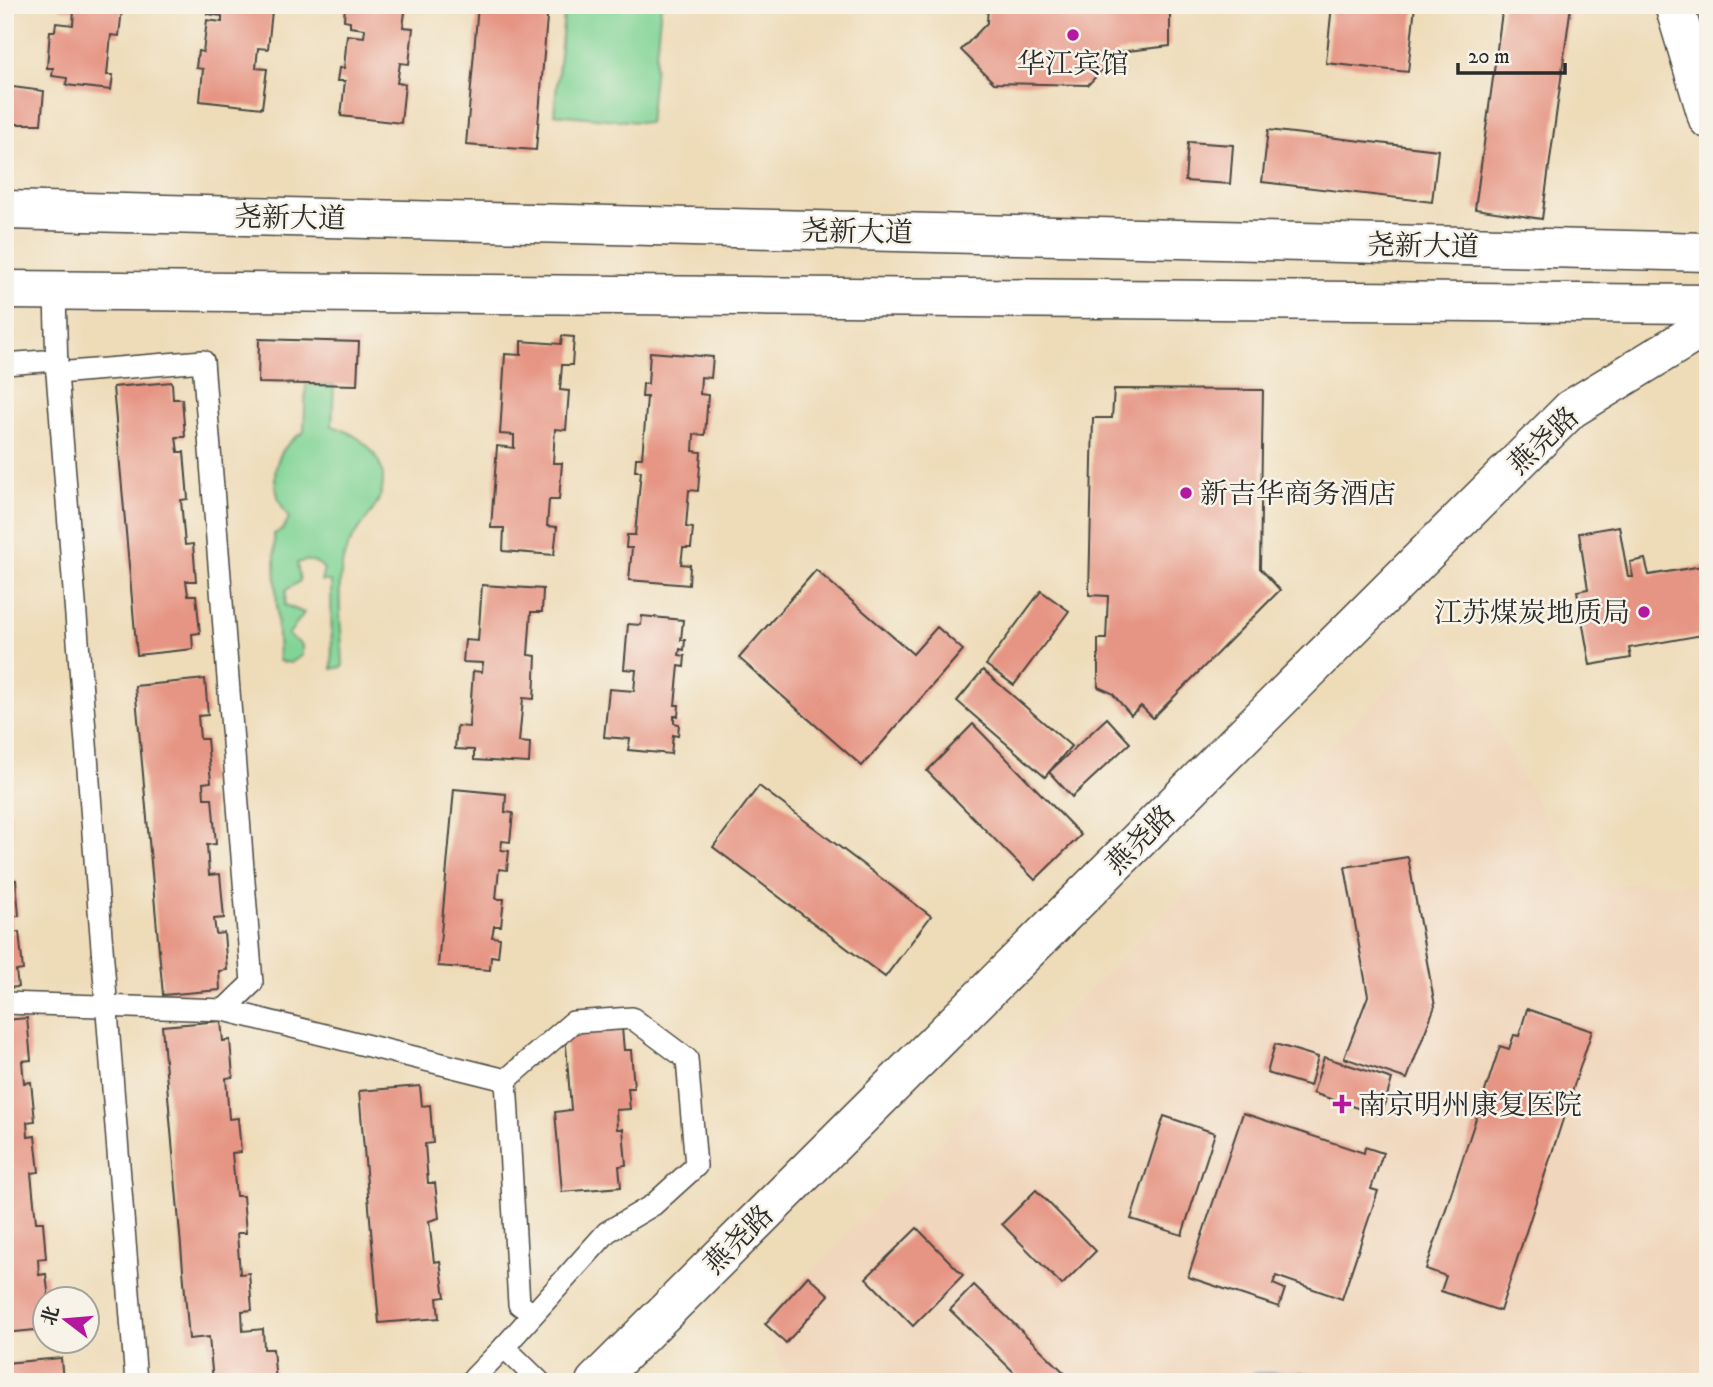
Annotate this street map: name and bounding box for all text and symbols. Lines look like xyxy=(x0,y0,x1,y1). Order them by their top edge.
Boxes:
marker: 华江宾馆 xyxy=(1065,27,1081,43)
scale bar xyxy=(1458,32,1564,76)
text: 20 m xyxy=(1468,44,1510,70)
place label: 华江宾馆 xyxy=(1017,47,1129,82)
street label: 尧新大道 xyxy=(234,200,346,237)
street label: 尧新大道 xyxy=(801,214,913,251)
street label: 尧新大道 xyxy=(1367,228,1479,265)
street label: 燕尧路 xyxy=(1501,400,1587,483)
place label: 新吉华商务酒店 xyxy=(1200,477,1396,512)
marker: 新吉华商务酒店 xyxy=(1178,485,1194,501)
place label: 江苏煤炭地质局 xyxy=(1434,596,1630,631)
marker: 江苏煤炭地质局 xyxy=(1636,604,1652,620)
street label: 燕尧路 xyxy=(1099,798,1183,882)
place label: 南京明州康复医院 xyxy=(1358,1088,1582,1123)
marker: 南京明州康复医院 xyxy=(1332,1094,1352,1114)
street label: 燕尧路 xyxy=(697,1198,781,1282)
north arrow xyxy=(32,1286,102,1356)
text: 北 xyxy=(37,1303,65,1328)

